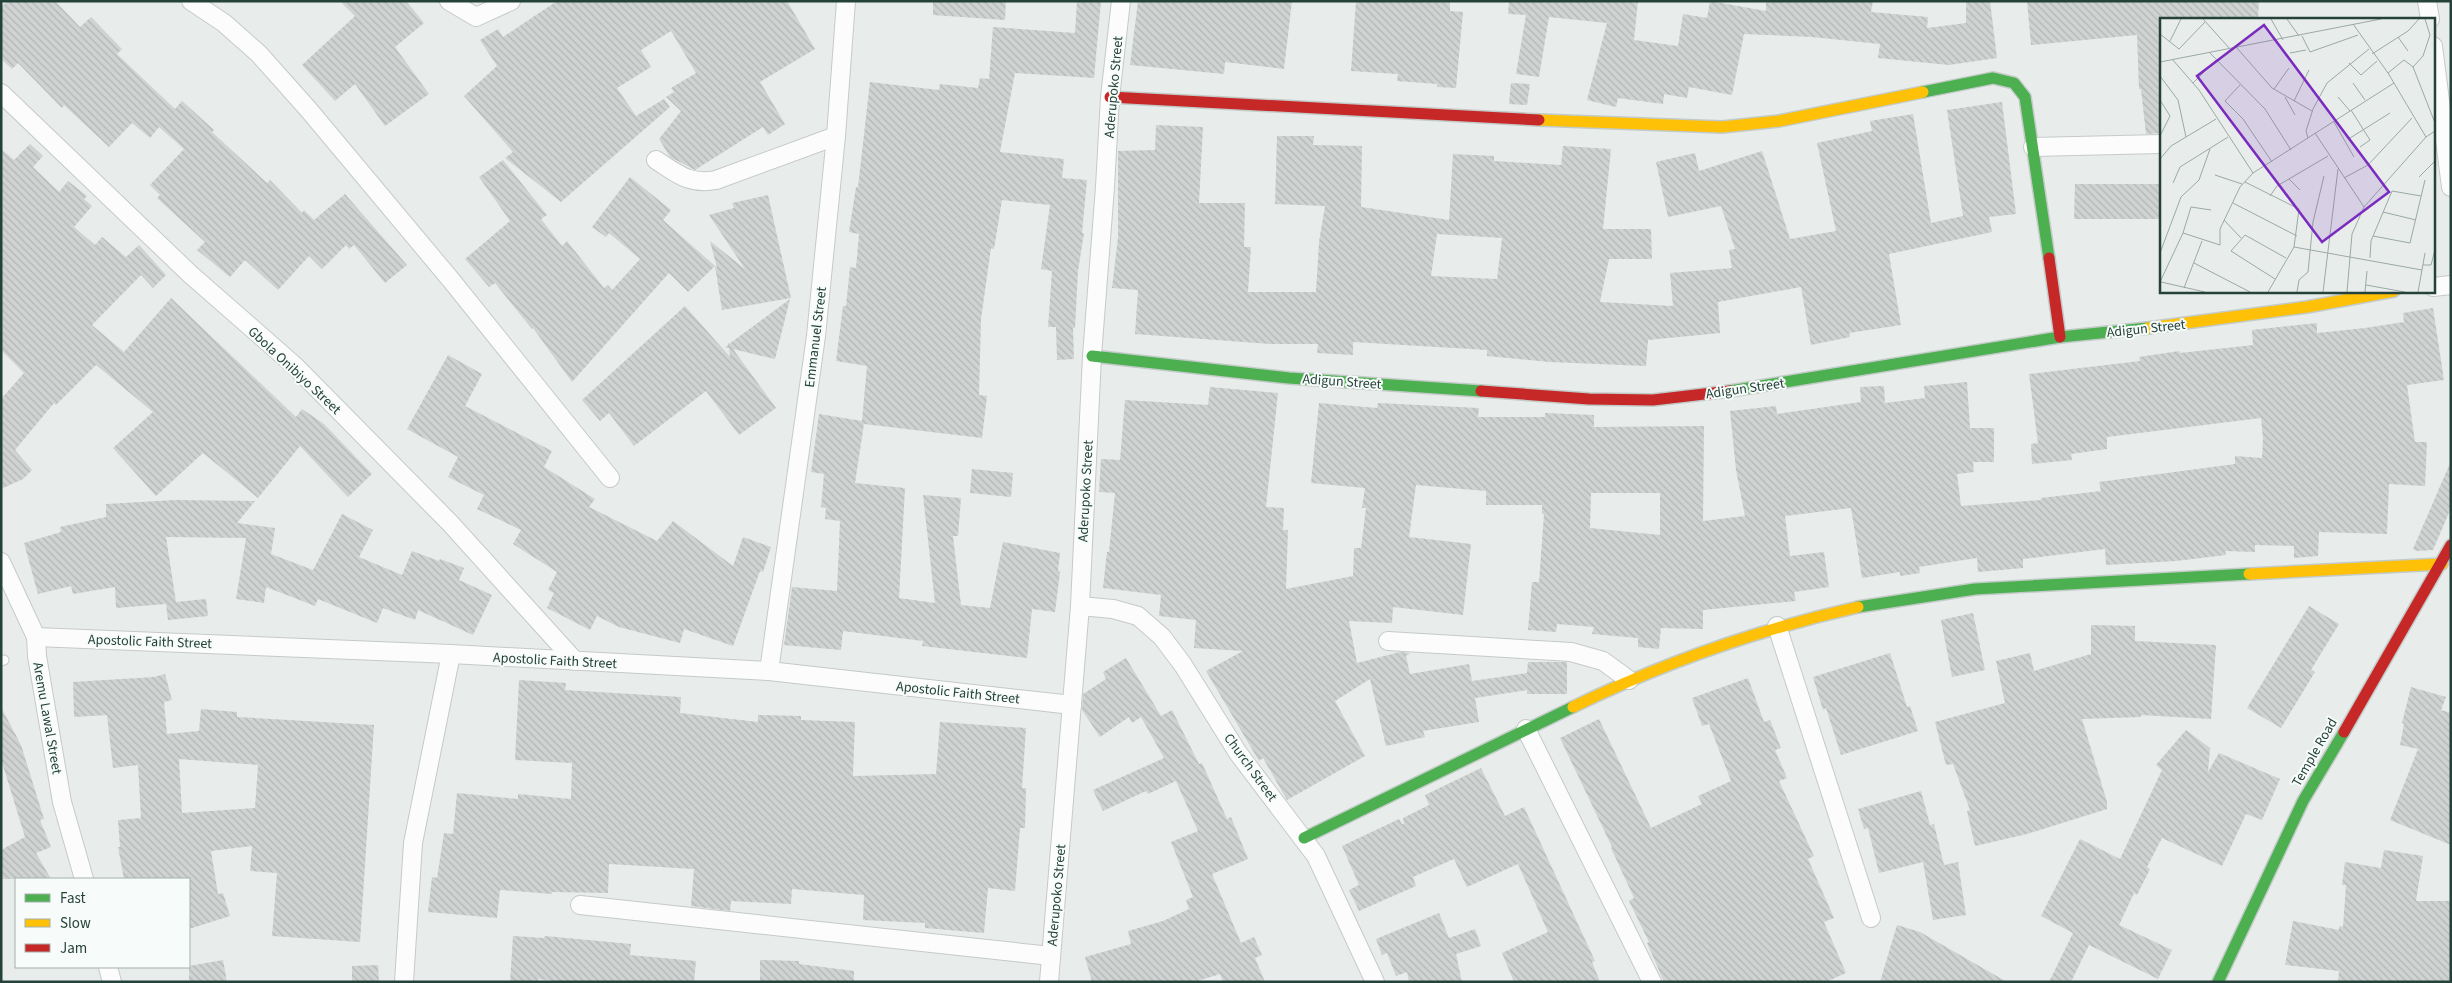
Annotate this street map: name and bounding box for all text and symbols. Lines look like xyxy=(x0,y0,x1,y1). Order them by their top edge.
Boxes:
inset map xyxy=(2160,18,2434,292)
street label: Aderupoko Street xyxy=(1100,35,1128,139)
street label: Emmanuel Street xyxy=(800,285,832,389)
street label: Adigun Street xyxy=(2106,315,2187,343)
street label: Gbola Onibiyo Street xyxy=(243,322,346,419)
street label: Adigun Street xyxy=(1302,369,1382,395)
street label: Adigun Street xyxy=(1705,374,1786,404)
street label: Aderupoko Street xyxy=(1073,439,1099,543)
street label: Apostolic Faith Street xyxy=(88,630,213,654)
street label: Apostolic Faith Street xyxy=(493,648,618,674)
street label: Aremu Lawal Street xyxy=(27,661,67,776)
street label: Apostolic Faith Street xyxy=(895,677,1021,709)
street label: Temple Road xyxy=(2287,714,2343,791)
street label: Church Street xyxy=(1219,729,1282,806)
street label: Aderupoko Street xyxy=(1043,843,1071,947)
legend xyxy=(15,878,190,968)
text: Fast xyxy=(60,888,86,909)
text: Slow xyxy=(60,913,91,934)
text: Jam xyxy=(60,938,87,959)

